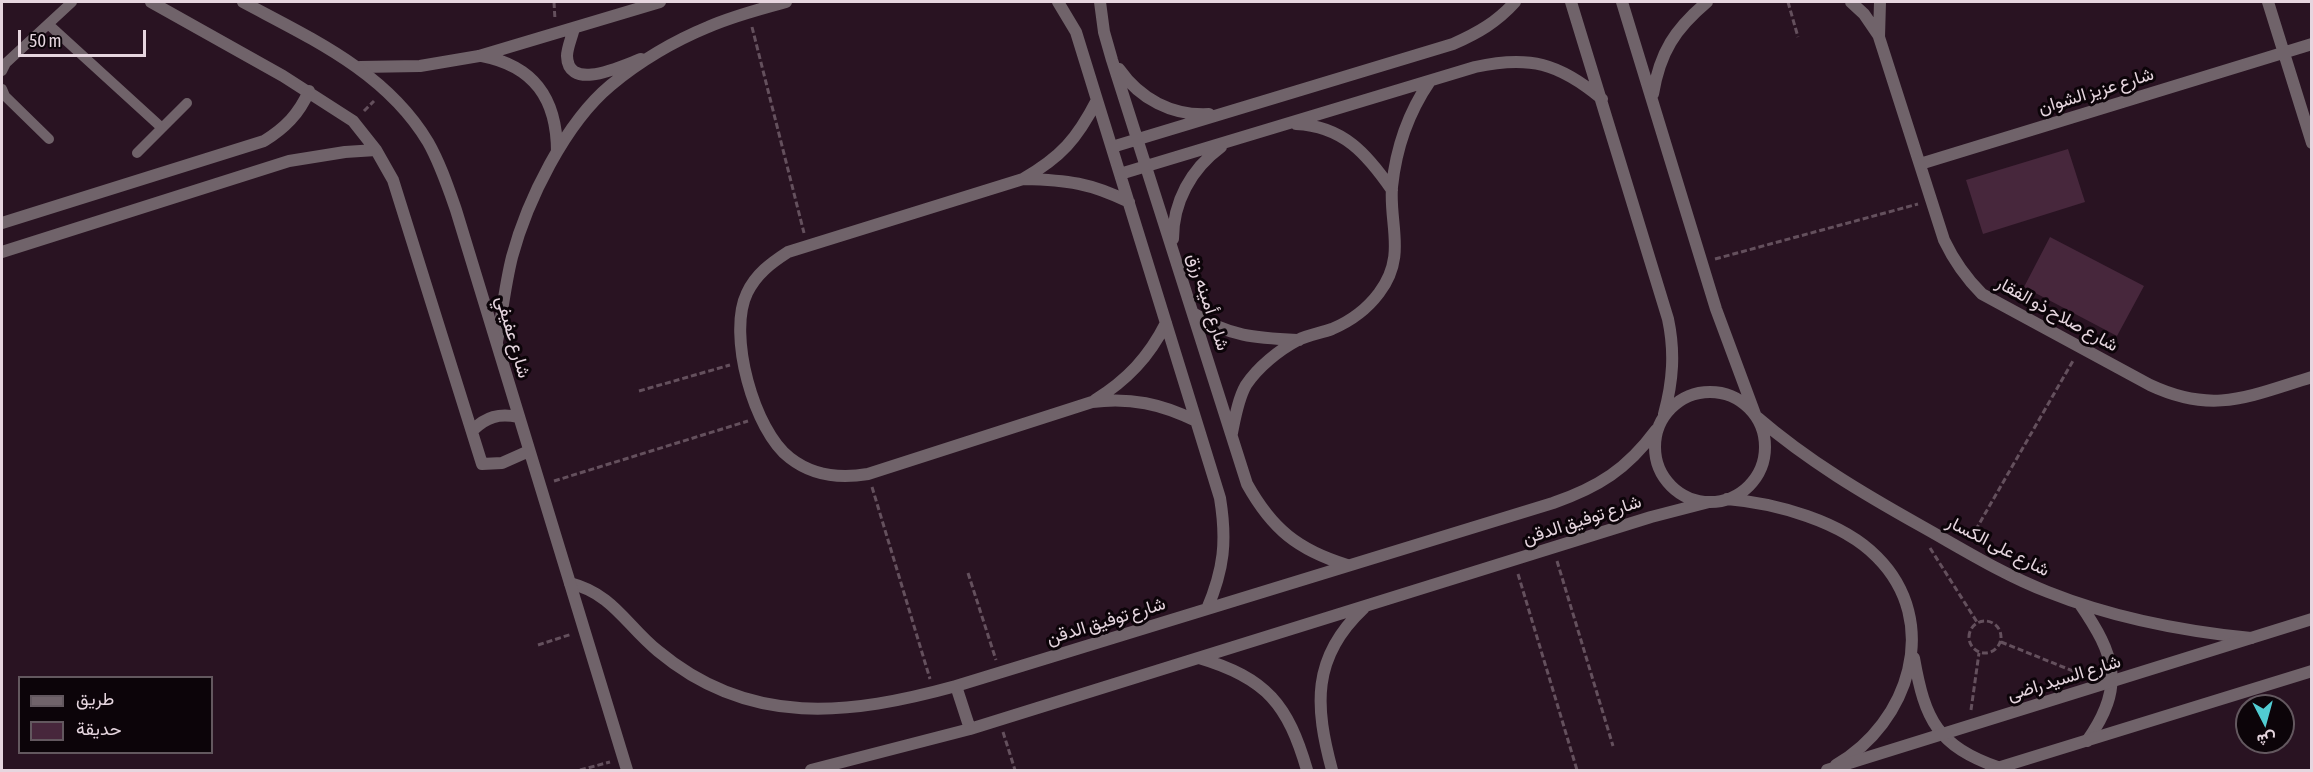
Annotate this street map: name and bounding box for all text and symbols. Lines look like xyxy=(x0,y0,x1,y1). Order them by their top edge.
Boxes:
scale bar xyxy=(21,18,148,56)
text: 50 m xyxy=(29,30,61,51)
street label: شارع عزيز الشوان xyxy=(2036,63,2156,119)
street label: شارع أمينه رزق xyxy=(1182,251,1234,353)
street label: شارع صلاح ذو الفقار xyxy=(1992,272,2122,356)
street label: شارع عفيفي xyxy=(491,294,535,380)
street label: شارع توفيق الدقن xyxy=(1520,491,1644,549)
street label: شارع على الكسار xyxy=(1943,511,2053,581)
street label: شارع توفيق الدقن xyxy=(1044,593,1168,649)
street label: شارع السيد راضى xyxy=(2005,650,2123,706)
legend xyxy=(18,676,213,754)
text: طريق xyxy=(76,688,114,709)
north arrow xyxy=(2235,694,2295,754)
text: حديقة xyxy=(76,718,122,739)
text: ش xyxy=(2256,730,2277,750)

